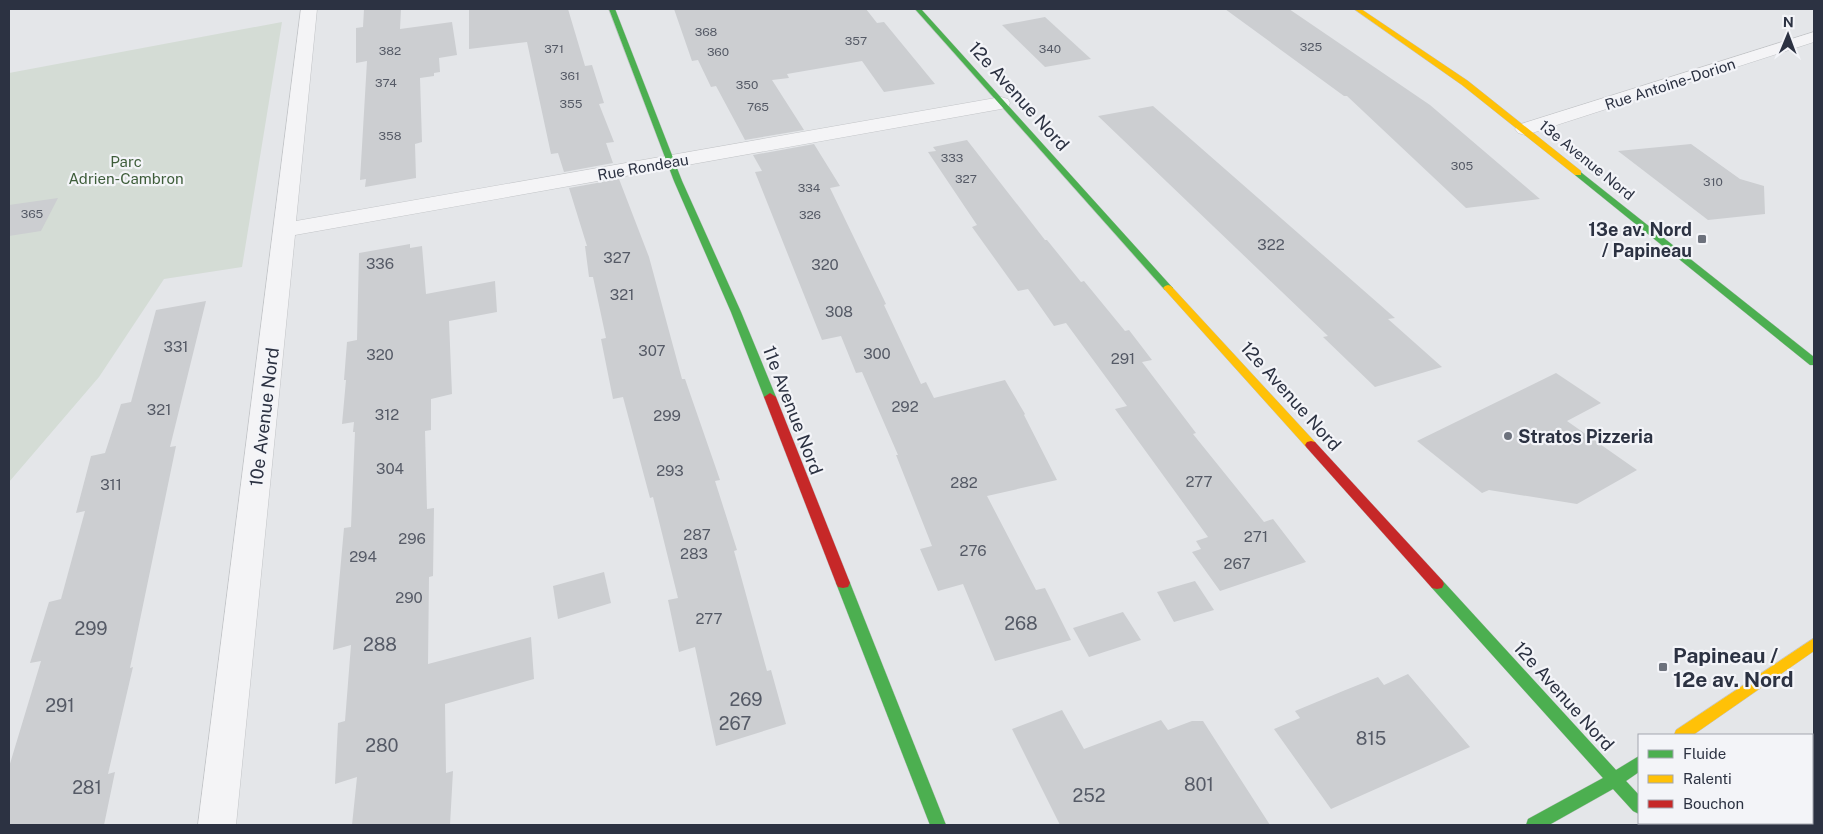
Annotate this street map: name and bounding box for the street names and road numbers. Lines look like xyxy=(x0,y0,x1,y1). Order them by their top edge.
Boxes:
street label: 12e Avenue Nord xyxy=(964,37,1074,155)
street label: Rue Antoine-Dorion xyxy=(1603,55,1737,113)
street label: 13e Avenue Nord xyxy=(1536,117,1638,203)
street label: Rue Rondeau xyxy=(596,151,690,183)
street label: 12e Avenue Nord xyxy=(1236,337,1346,455)
street label: 11e Avenue Nord xyxy=(759,343,827,477)
street label: 10e Avenue Nord xyxy=(245,346,283,488)
street label: 12e Avenue Nord xyxy=(1509,637,1619,755)

